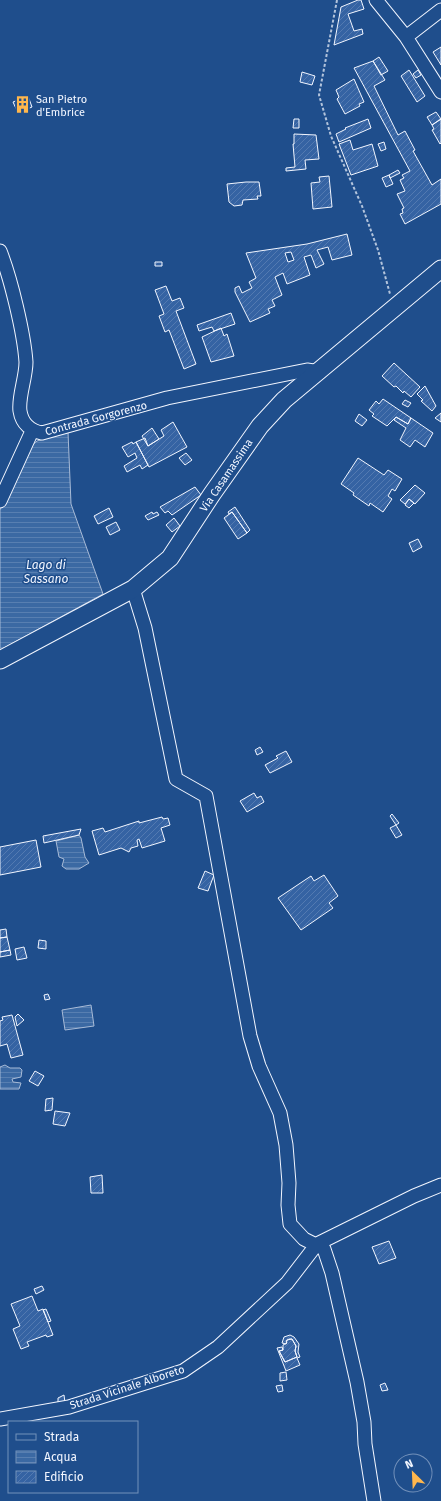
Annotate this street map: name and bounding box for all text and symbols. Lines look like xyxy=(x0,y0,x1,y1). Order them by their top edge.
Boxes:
place label: San Pietro d'Embrice xyxy=(36,93,87,119)
building icon: San Pietro d'Embrice xyxy=(13,95,33,115)
street label: Contrada Gorgorenzo xyxy=(44,399,149,438)
street label: Via Casamassima xyxy=(197,436,256,514)
water label: Lago di Sassano xyxy=(23,558,69,586)
street label: Strada Vicinale Alboreto xyxy=(68,1363,186,1412)
legend xyxy=(8,1421,138,1493)
text: Strada xyxy=(44,1430,79,1444)
text: Acqua xyxy=(44,1450,77,1464)
north arrow xyxy=(393,1453,433,1493)
text: N xyxy=(403,1457,415,1472)
text: Edificio xyxy=(44,1470,84,1484)

